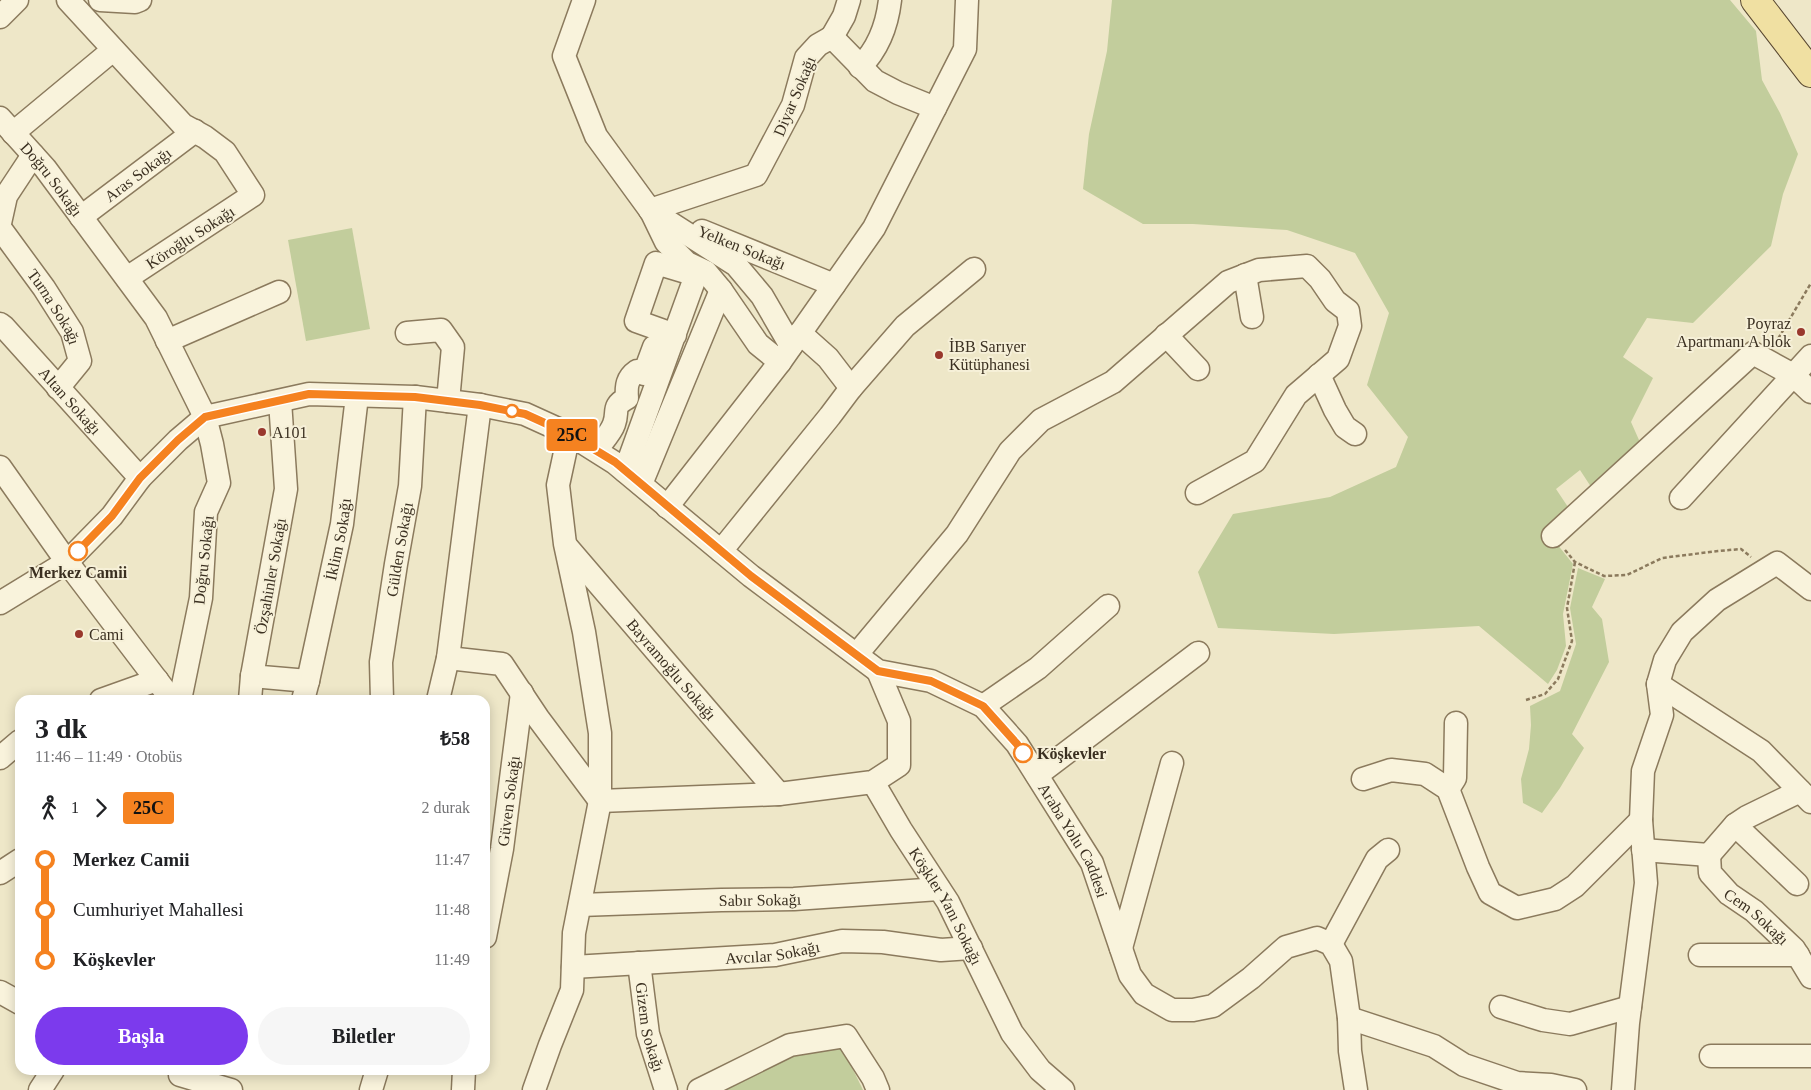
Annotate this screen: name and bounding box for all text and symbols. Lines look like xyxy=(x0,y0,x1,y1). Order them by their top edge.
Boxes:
street label: Diyar Sokağı xyxy=(770,53,820,139)
street label: Doğru Sokağı xyxy=(17,139,86,220)
street label: Aras Sokağı xyxy=(101,144,175,205)
street label: Köroğlu Sokağı xyxy=(143,202,239,273)
street label: Yelken Sokağı xyxy=(695,222,789,274)
street label: Turna Sokağı xyxy=(24,266,83,347)
place label: Poyraz Apartmanı A blok xyxy=(1676,315,1791,351)
marker: Poyraz Apartmanı A blok xyxy=(1795,326,1807,338)
place label: İBB Sarıyer Kütüphanesi xyxy=(949,338,1030,374)
marker: İBB Sarıyer Kütüphanesi xyxy=(933,349,945,361)
street label: Altan Sokağı xyxy=(35,364,105,438)
unlabelled marker xyxy=(505,404,519,418)
line badge: 25C xyxy=(543,419,601,451)
place label: A101 xyxy=(272,424,308,441)
text: 25C xyxy=(557,425,588,445)
marker: A101 xyxy=(256,426,268,438)
street label: İklim Sokağı xyxy=(322,497,354,582)
street label: Gülden Sokağı xyxy=(383,500,416,598)
street label: Doğru Sokağı xyxy=(190,514,218,605)
street label: Özşahinler Sokağı xyxy=(252,516,290,636)
marker: Merkez Camii xyxy=(68,541,88,561)
place label: Merkez Camii xyxy=(29,564,128,581)
street label: Bayramoğlu Sokağı xyxy=(623,616,720,724)
place label: Cami xyxy=(89,626,124,643)
marker: Cami xyxy=(73,628,85,640)
text: 3 dk xyxy=(35,713,87,744)
text: ₺58 xyxy=(440,728,470,749)
marker: Köşkevler xyxy=(1013,743,1033,763)
place label: Köşkevler xyxy=(1037,745,1106,763)
text: 11:46 – 11:49 · Otobüs xyxy=(35,748,182,765)
street label: Güven Sokağı xyxy=(494,754,523,847)
street label: Araba Yolu Caddesi xyxy=(1035,780,1111,900)
icon: walk xyxy=(35,794,63,822)
icon: forward xyxy=(87,794,115,822)
text: 25C xyxy=(133,798,164,818)
text: 1 xyxy=(71,799,79,816)
text: 2 durak xyxy=(422,799,470,816)
street label: Köşkler Yanı Sokağı xyxy=(906,844,985,968)
text: Merkez Camii xyxy=(73,849,190,870)
text: 11:47 xyxy=(434,851,470,868)
street label: Cem Sokağı xyxy=(1721,885,1792,949)
street label: Sabır Sokağı xyxy=(719,890,802,909)
text: Cumhuriyet Mahallesi xyxy=(73,899,243,920)
text: 11:48 xyxy=(434,901,470,918)
street label: Avcılar Sokağı xyxy=(725,938,822,967)
text: Köşkevler xyxy=(73,949,155,970)
text: 11:49 xyxy=(434,951,470,968)
street label: Gizem Sokağı xyxy=(633,981,668,1074)
button: Başla xyxy=(35,1007,248,1065)
button: Biletler xyxy=(258,1007,470,1065)

